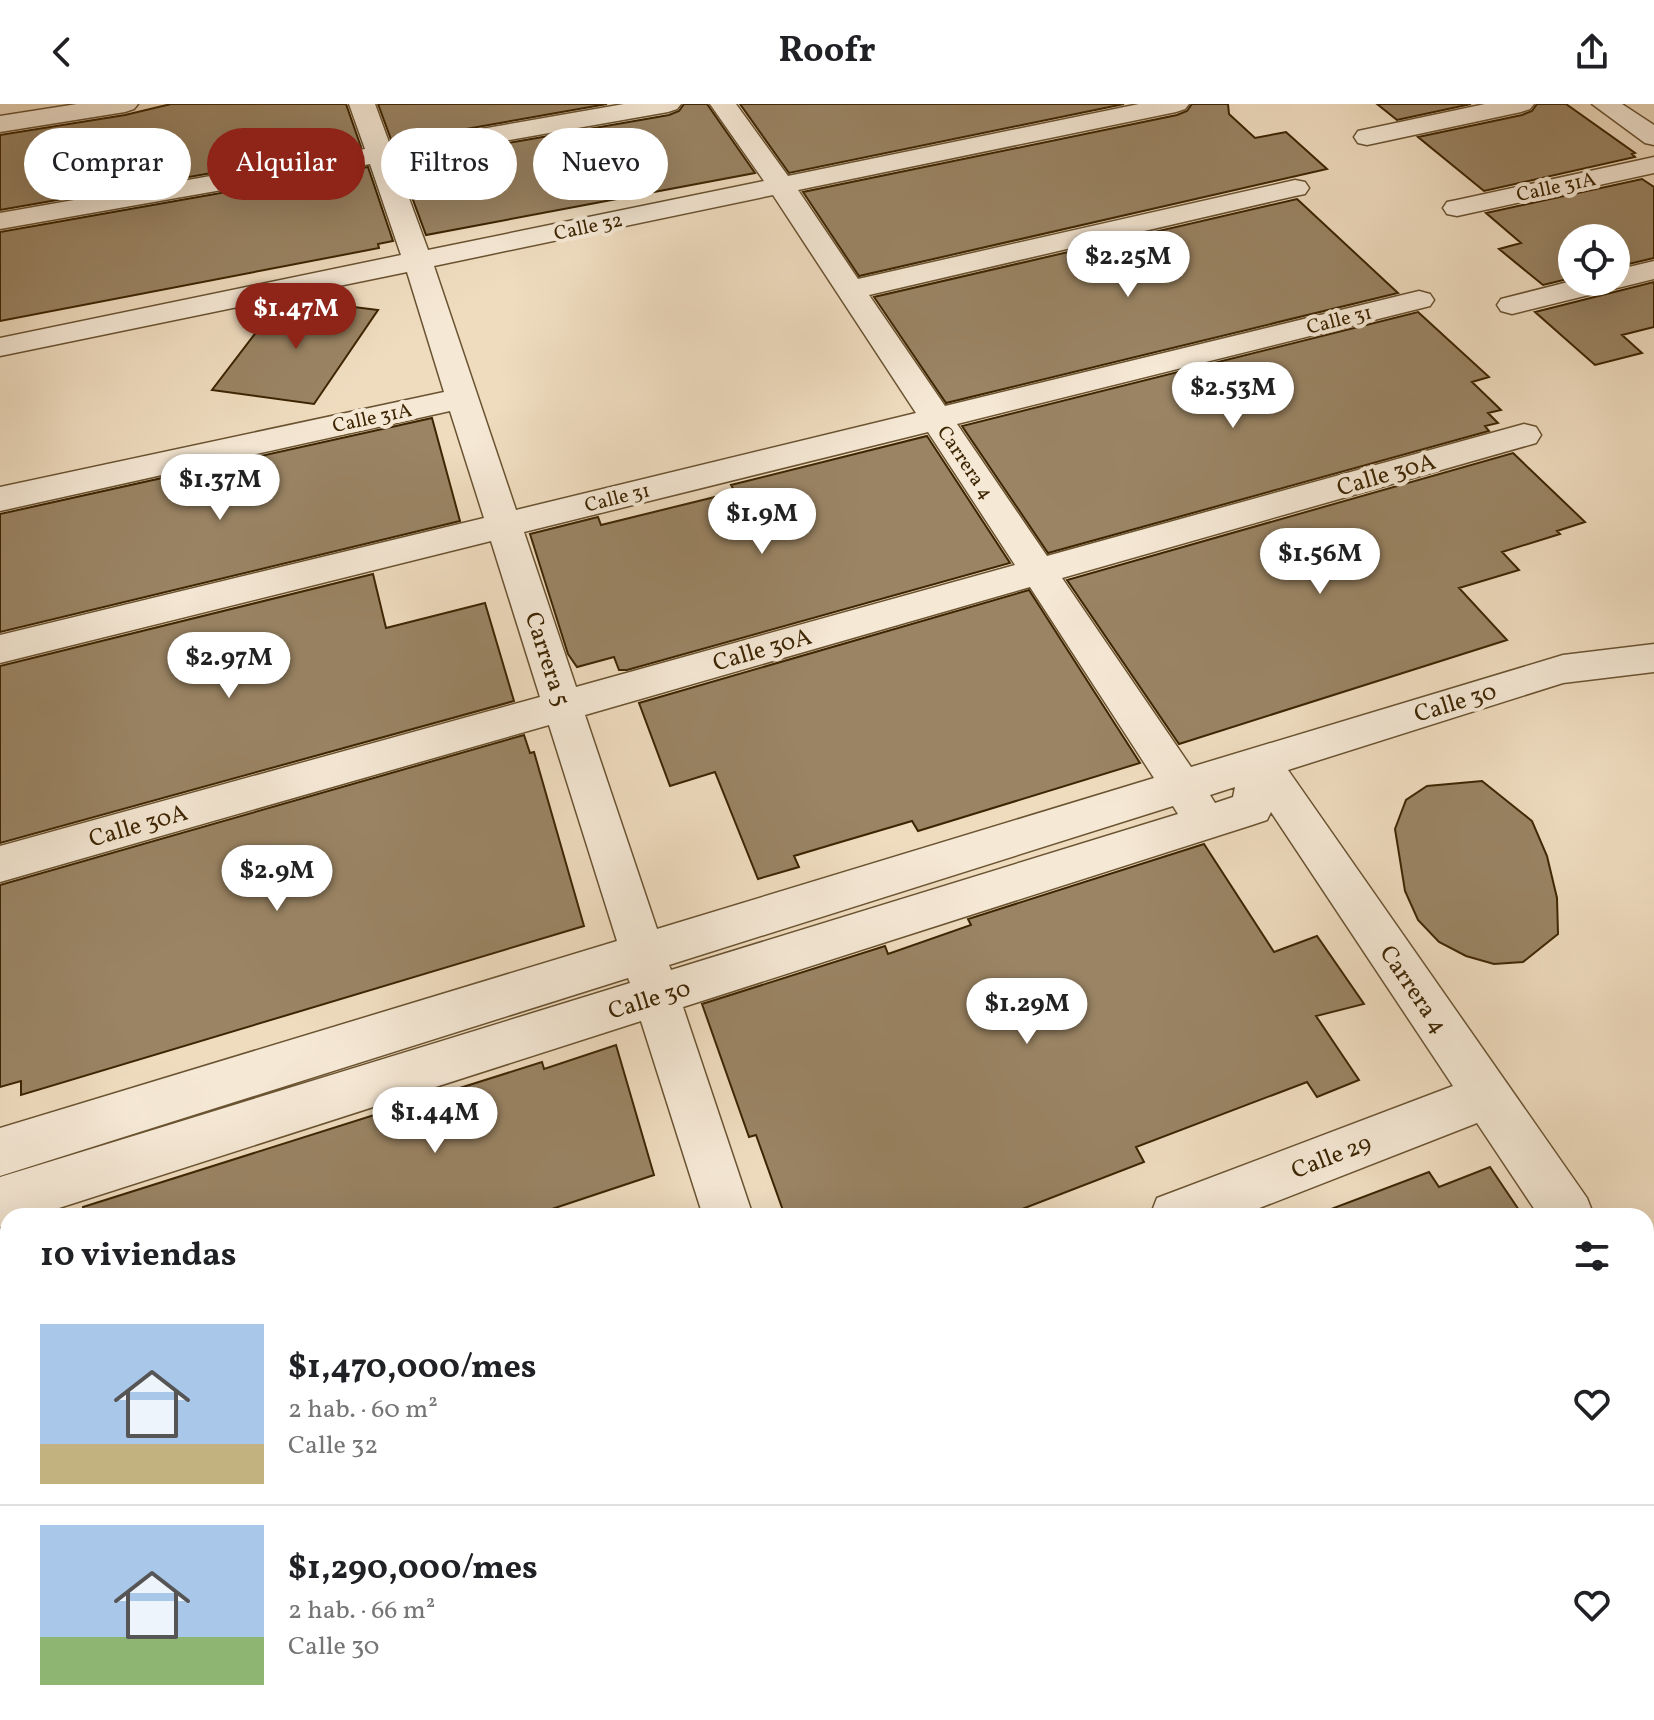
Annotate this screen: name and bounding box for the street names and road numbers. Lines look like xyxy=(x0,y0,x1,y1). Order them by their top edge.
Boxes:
street label: Calle 31A xyxy=(1514,166,1599,210)
street label: Calle 32 xyxy=(552,207,625,249)
street label: Calle 31 xyxy=(1304,299,1375,343)
street label: Calle 31A xyxy=(330,397,415,441)
street label: Carrera 4 xyxy=(929,421,999,506)
street label: Calle 30A xyxy=(1333,446,1440,506)
street label: Calle 31 xyxy=(582,477,653,521)
street label: Carrera 5 xyxy=(515,608,577,711)
street label: Calle 30A xyxy=(709,621,816,681)
street label: Calle 30 xyxy=(1410,675,1501,733)
street label: Calle 30A xyxy=(85,797,192,857)
street label: Carrera 4 xyxy=(1370,939,1454,1041)
street label: Calle 30 xyxy=(604,972,695,1030)
street label: Calle 29 xyxy=(1287,1127,1377,1189)

